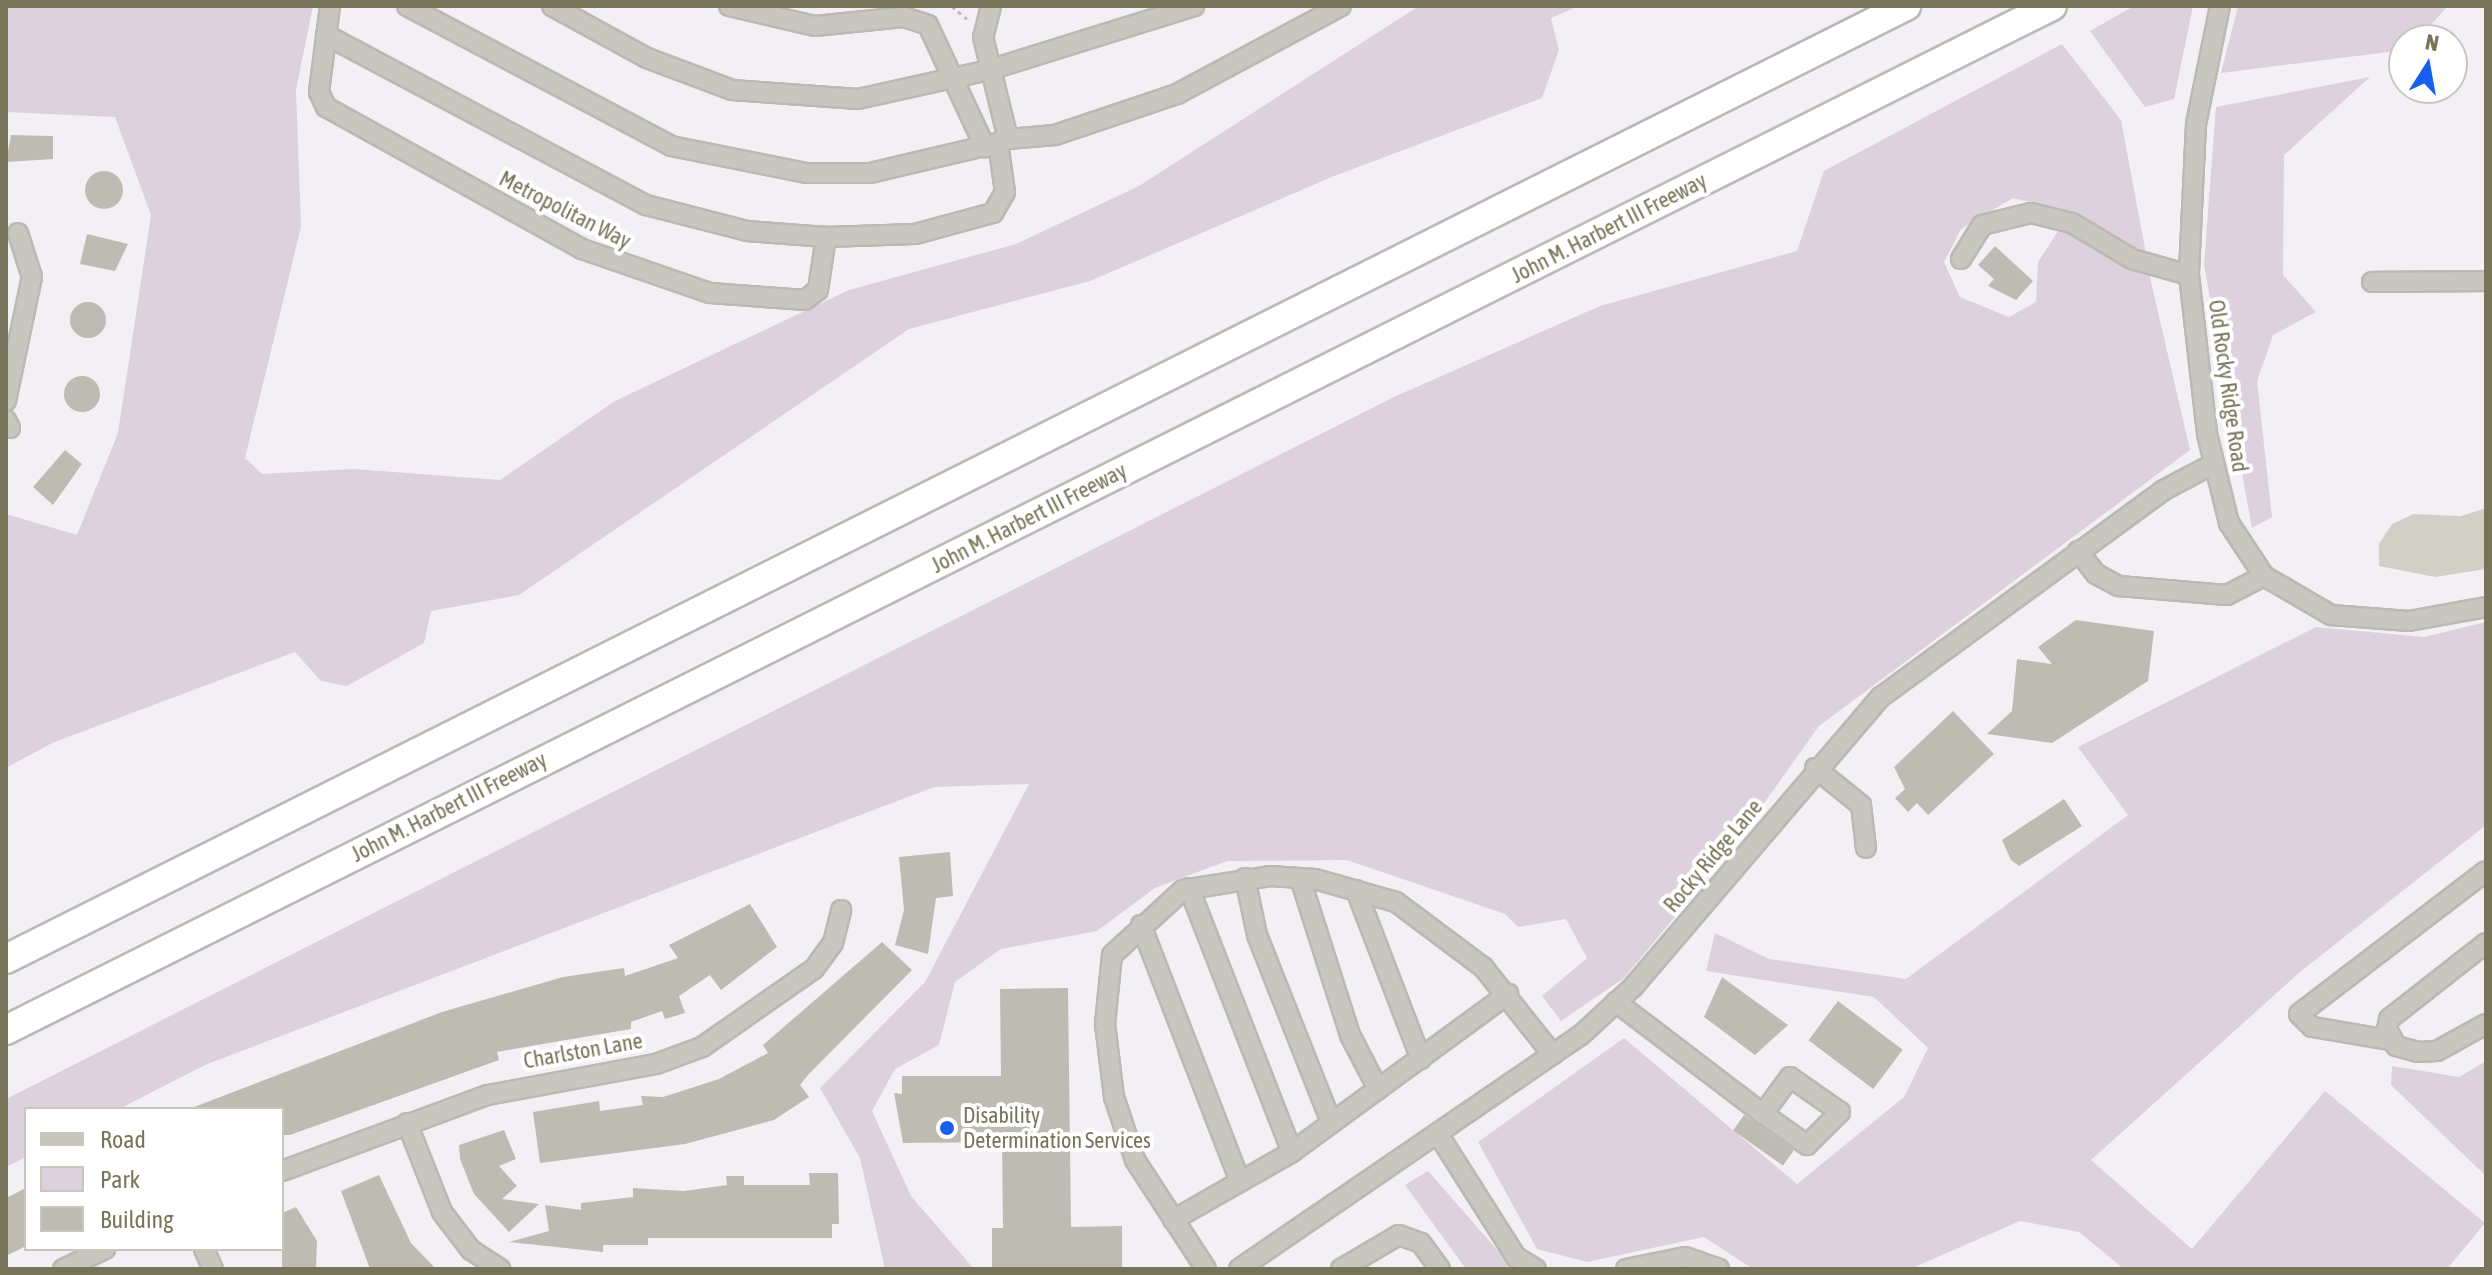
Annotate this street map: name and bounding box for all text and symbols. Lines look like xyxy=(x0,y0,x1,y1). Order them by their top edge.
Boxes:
north arrow xyxy=(2388,24,2468,104)
text: N xyxy=(2423,28,2441,56)
street label: Metropolitan Way xyxy=(495,165,635,255)
street label: John M. Harbert III Freeway xyxy=(1507,167,1711,289)
street label: Old Rocky Ridge Road xyxy=(2203,298,2253,474)
street label: John M. Harbert III Freeway xyxy=(927,457,1131,579)
street label: John M. Harbert III Freeway xyxy=(347,746,551,868)
street label: Rocky Ridge Lane xyxy=(1658,794,1768,918)
street label: Charlston Lane xyxy=(521,1028,645,1074)
place label: Disability Determination Services xyxy=(963,1102,1151,1154)
legend xyxy=(24,1107,284,1251)
marker: Disability Determination Services xyxy=(938,1119,956,1137)
text: Road xyxy=(100,1126,146,1153)
text: Park xyxy=(100,1166,140,1193)
text: Building xyxy=(100,1206,173,1233)

